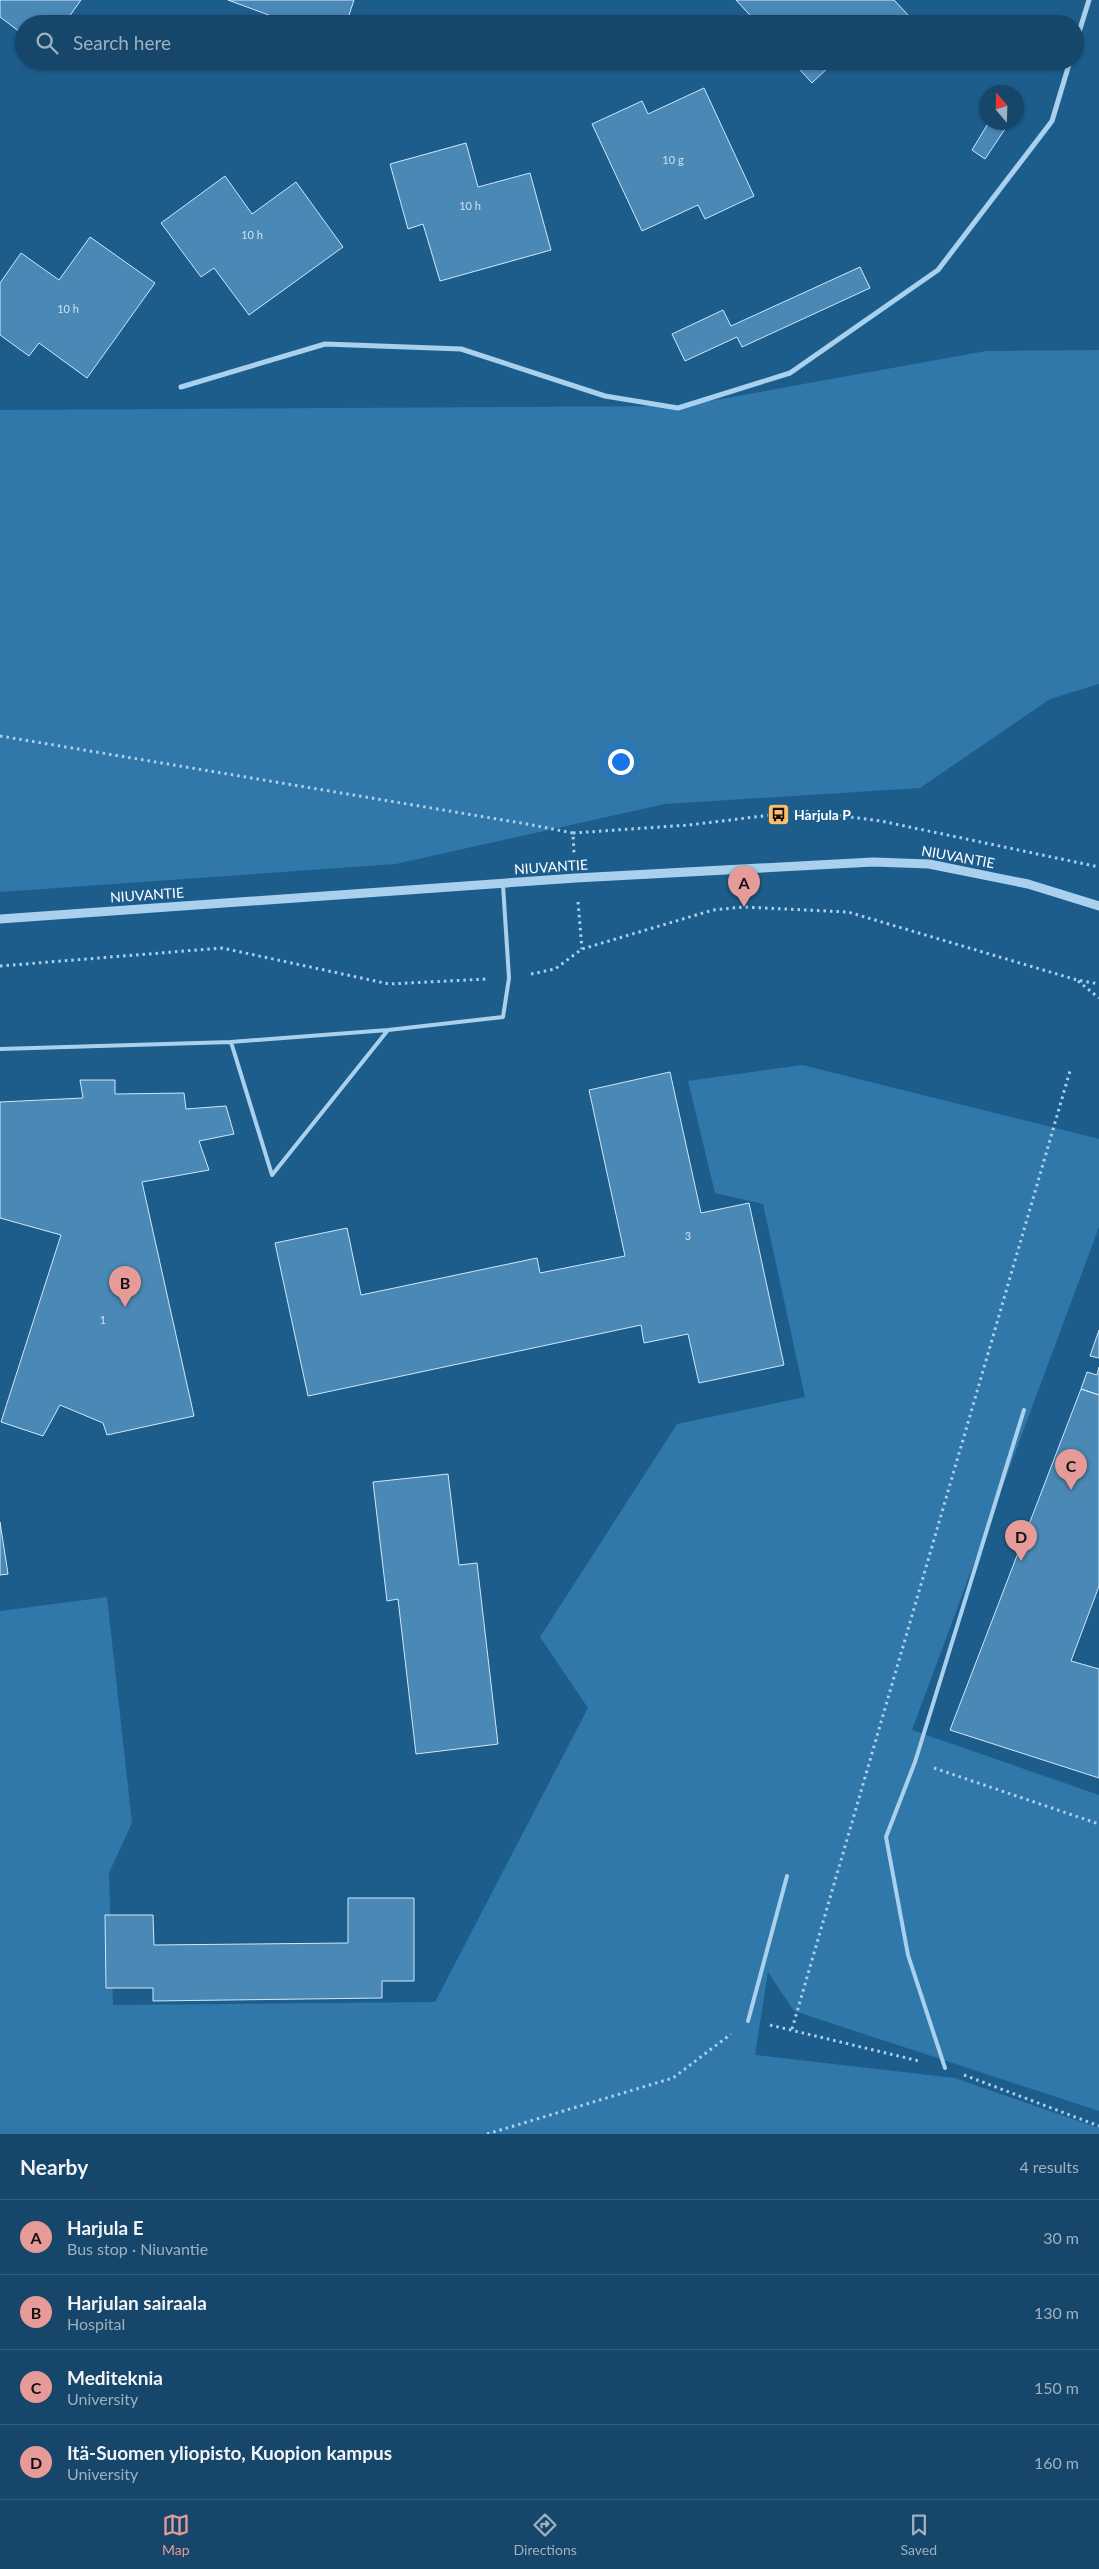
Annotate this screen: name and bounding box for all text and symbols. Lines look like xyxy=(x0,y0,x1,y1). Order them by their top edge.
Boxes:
search box xyxy=(15,15,1084,70)
icon: search xyxy=(33,29,61,57)
text: Search here xyxy=(73,31,171,54)
north arrow xyxy=(979,85,1024,130)
house number: 10 g xyxy=(662,153,684,166)
house number: 10 h xyxy=(459,199,481,212)
house number: 10 h xyxy=(241,228,263,241)
house number: 10 h xyxy=(57,302,79,315)
your location xyxy=(608,749,634,775)
bus stop icon: Harjula P xyxy=(766,803,790,827)
place label: Harjula P xyxy=(794,806,851,823)
street label: NIUVANTIE xyxy=(920,842,996,871)
street label: NIUVANTIE xyxy=(513,855,589,878)
pin: A xyxy=(728,866,760,907)
street label: NIUVANTIE xyxy=(109,883,185,906)
house number: 3 xyxy=(685,1229,691,1242)
pin: B xyxy=(109,1266,141,1307)
house number: 1 xyxy=(100,1313,106,1326)
pin: C xyxy=(1055,1449,1087,1490)
pin: D xyxy=(1005,1520,1037,1561)
text: Nearby xyxy=(20,2154,88,2179)
text: 4 results xyxy=(1019,2157,1079,2176)
text: Harjula E xyxy=(67,2216,144,2239)
text: A xyxy=(30,2228,42,2247)
text: 30 m xyxy=(1043,2228,1079,2247)
text: Bus stop · Niuvantie xyxy=(67,2239,208,2258)
text: Harjulan sairaala xyxy=(67,2291,207,2314)
text: B xyxy=(31,2303,41,2322)
text: 130 m xyxy=(1034,2303,1079,2322)
text: Hospital xyxy=(67,2314,125,2333)
text: Mediteknia xyxy=(67,2366,163,2389)
text: C xyxy=(31,2378,41,2397)
text: 150 m xyxy=(1034,2378,1079,2397)
text: University xyxy=(67,2389,138,2408)
text: Itä-Suomen yliopisto, Kuopion kampus xyxy=(67,2441,392,2464)
text: D xyxy=(30,2453,42,2472)
text: 160 m xyxy=(1034,2453,1079,2472)
text: University xyxy=(67,2464,138,2483)
tab: Map xyxy=(162,2511,190,2558)
tab: Directions xyxy=(514,2511,577,2558)
tab: Saved xyxy=(901,2511,937,2558)

